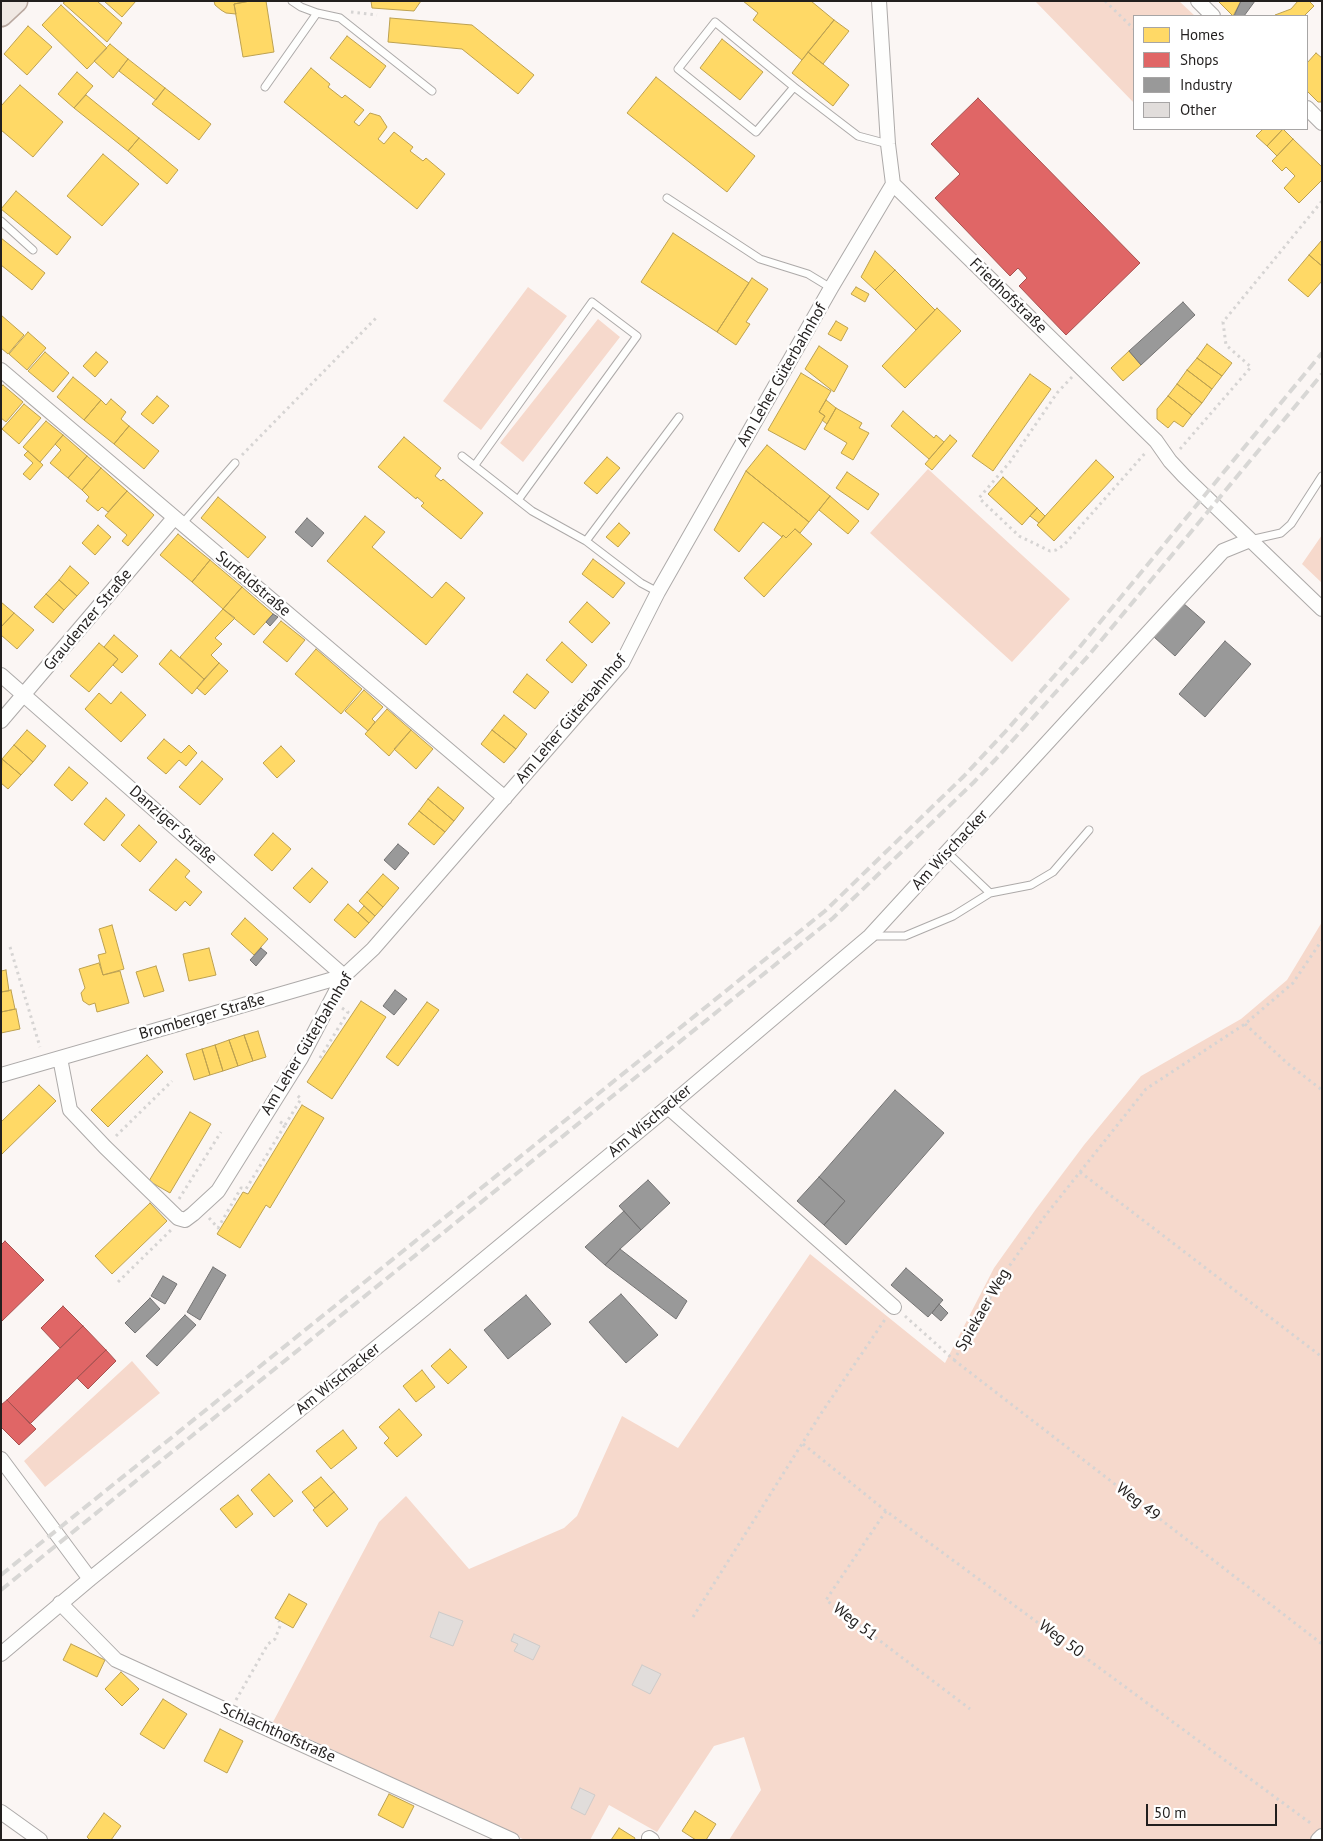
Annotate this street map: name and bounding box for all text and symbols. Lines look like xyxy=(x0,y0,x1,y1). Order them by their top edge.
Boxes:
legend xyxy=(1133,15,1308,130)
text: Homes xyxy=(1180,25,1224,44)
text: Shops xyxy=(1180,50,1219,69)
text: Industry xyxy=(1180,75,1232,94)
text: Other xyxy=(1180,100,1216,119)
street label: Friedhofstraße xyxy=(965,254,1051,338)
street label: Am Leher Güterbahnhof xyxy=(733,300,831,450)
street label: Surfeldstraße xyxy=(212,547,294,621)
street label: Graudenzer Straße xyxy=(40,565,136,675)
street label: Am Leher Güterbahnhof xyxy=(512,651,630,787)
street label: Danziger Straße xyxy=(125,782,221,868)
street label: Am Wischacker xyxy=(908,806,992,894)
street label: Am Leher Güterbahnhof xyxy=(257,970,357,1118)
street label: Bromberger Straße xyxy=(137,990,267,1044)
street label: Am Wischacker xyxy=(604,1081,696,1161)
street label: Spiekaer Weg xyxy=(952,1265,1014,1355)
street label: Am Wischacker xyxy=(292,1339,384,1419)
street label: Weg 49 xyxy=(1112,1479,1164,1525)
street label: Weg 51 xyxy=(829,1599,881,1645)
street label: Weg 50 xyxy=(1035,1616,1087,1662)
street label: Schlachthofstraße xyxy=(218,1699,338,1767)
scale bar xyxy=(1148,1794,1279,1826)
text: 50 m xyxy=(1154,1803,1187,1822)

